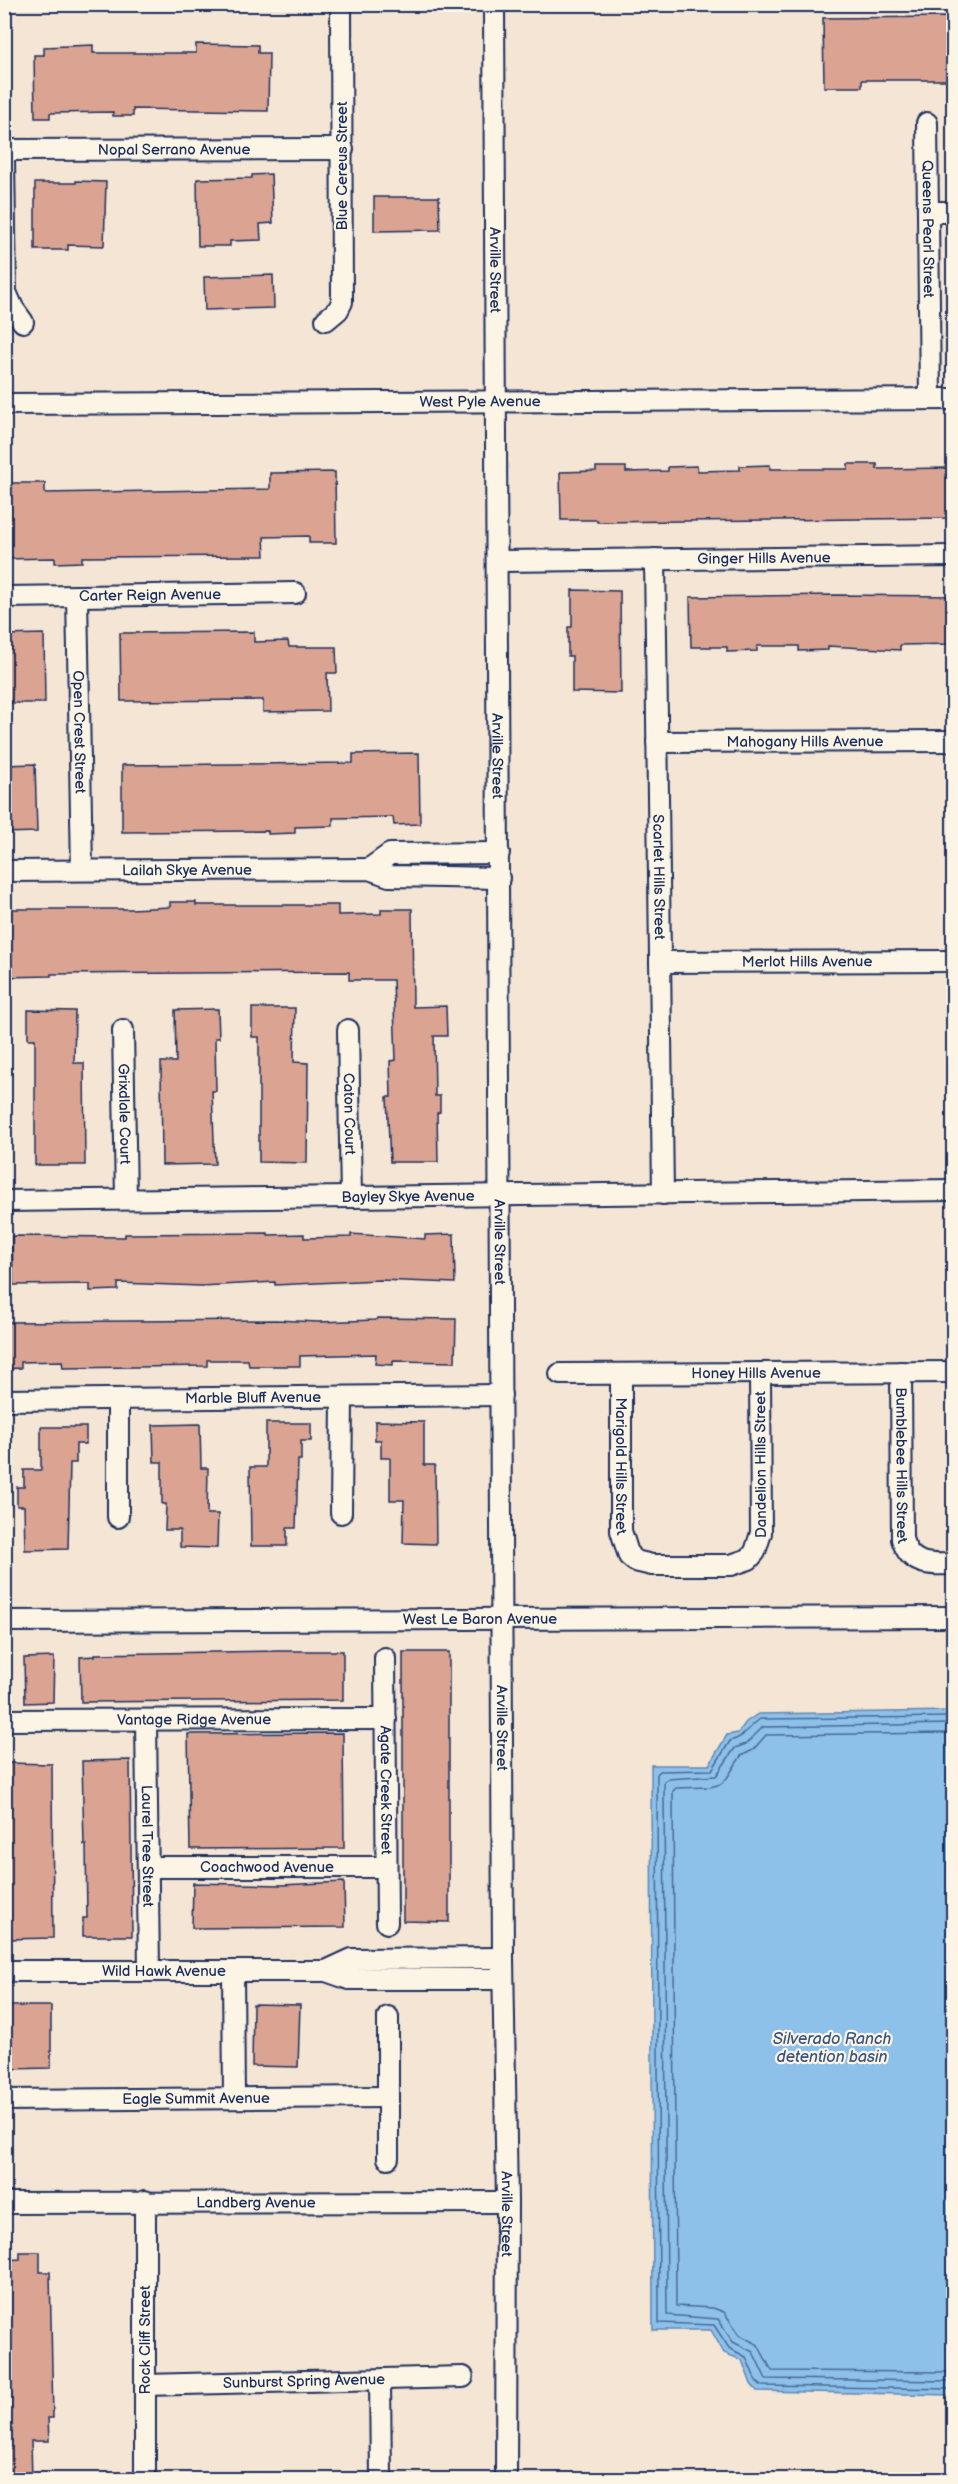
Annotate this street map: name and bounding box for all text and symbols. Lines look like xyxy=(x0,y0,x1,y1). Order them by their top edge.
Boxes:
street label: Blue Cereus Street xyxy=(333,101,352,231)
street label: Nopal Serrano Avenue xyxy=(98,140,250,160)
street label: Queens Pearl Street xyxy=(917,160,938,298)
street label: Arville Street xyxy=(485,227,504,313)
street label: West Pyle Avenue xyxy=(419,392,541,412)
street label: Ginger Hills Avenue xyxy=(697,548,831,569)
street label: Carter Reign Avenue xyxy=(79,585,221,606)
street label: Open Crest Street xyxy=(68,670,90,794)
street label: Arville Street xyxy=(487,713,507,799)
street label: Mahogany Hills Avenue xyxy=(727,732,884,752)
street label: Scarlet Hills Street xyxy=(648,814,669,940)
street label: Lailah Skye Avenue xyxy=(122,861,252,880)
street label: Merlot Hills Avenue xyxy=(742,952,872,972)
street label: Grixdlale Court xyxy=(114,1063,134,1165)
street label: Caton Court xyxy=(339,1073,359,1156)
street label: Bayley Skye Avenue xyxy=(341,1187,475,1207)
street label: Arville Street xyxy=(490,1199,509,1285)
street label: Honey Hills Avenue xyxy=(691,1364,821,1383)
street label: Bumblebee Hills Street xyxy=(891,1387,912,1546)
street label: Marble Bluff Avenue xyxy=(185,1388,321,1408)
street label: Dandelion Hills Street xyxy=(751,1391,771,1538)
street label: Marigold Hills Street xyxy=(611,1397,631,1538)
street label: West Le Baron Avenue xyxy=(403,1610,557,1629)
street label: Arville Street xyxy=(492,1685,511,1771)
street label: Vantage Ridge Avenue xyxy=(117,1710,271,1730)
street label: Agate Creek Street xyxy=(376,1725,395,1855)
street label: Laurel Tree Street xyxy=(137,1785,157,1908)
street label: Coachwood Avenue xyxy=(200,1858,334,1877)
street label: Wild Hawk Avenue xyxy=(102,1962,226,1981)
water label: Silverado Ranch detention basin xyxy=(773,2030,892,2067)
street label: Eagle Summit Avenue xyxy=(122,2089,270,2109)
street label: Arville Street xyxy=(496,2171,516,2257)
street label: Landberg Avenue xyxy=(196,2193,316,2213)
street label: Rock Cliff Street xyxy=(136,2285,155,2395)
street label: Sunburst Spring Avenue xyxy=(223,2370,385,2393)

